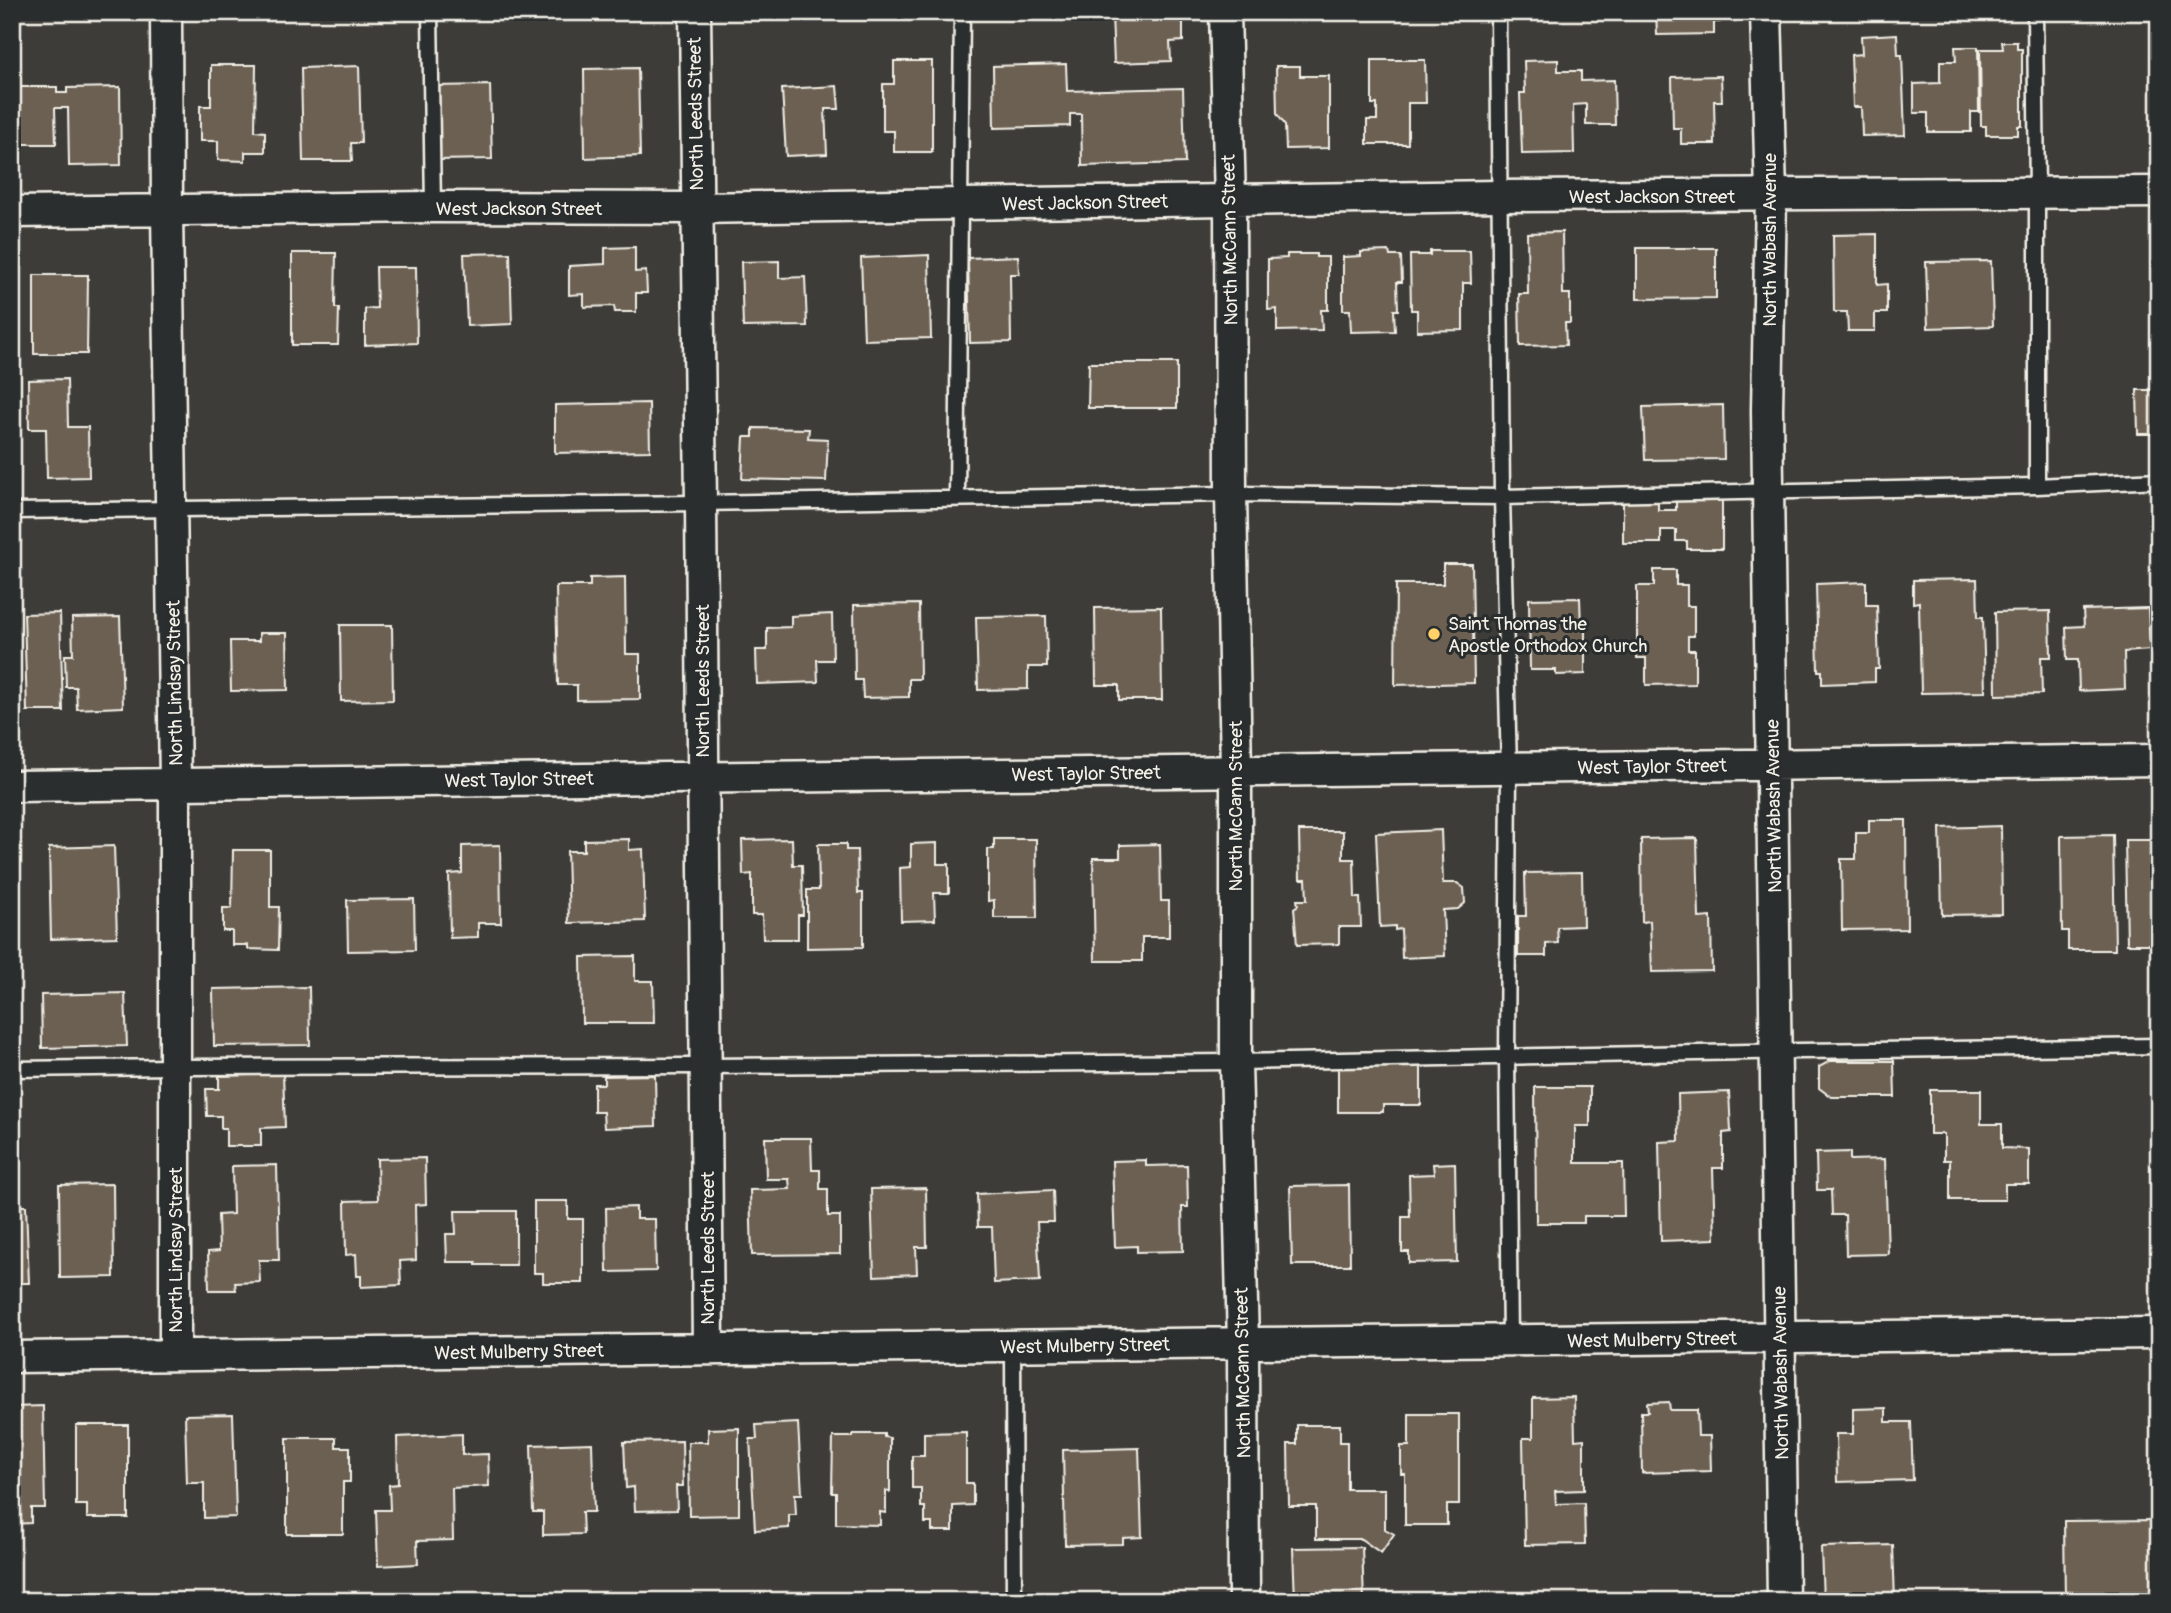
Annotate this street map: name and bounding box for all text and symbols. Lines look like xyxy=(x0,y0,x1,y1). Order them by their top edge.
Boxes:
street label: North Leeds Street xyxy=(683,37,709,191)
street label: North Wabash Avenue xyxy=(1758,153,1782,327)
street label: North McCann Street xyxy=(1217,154,1243,326)
street label: West Jackson Street xyxy=(1569,185,1735,209)
street label: West Jackson Street xyxy=(1002,190,1169,216)
street label: West Jackson Street xyxy=(436,197,602,221)
street label: North Lindsay Street xyxy=(162,600,188,766)
street label: North Leeds Street xyxy=(691,604,715,758)
place label: Saint Thomas the Apostle Orthodox Church xyxy=(1448,612,1647,658)
marker: Saint Thomas the Apostle Orthodox Church xyxy=(1426,626,1442,642)
street label: North Wabash Avenue xyxy=(1760,718,1788,893)
street label: North McCann Street xyxy=(1224,720,1248,892)
street label: West Taylor Street xyxy=(1577,754,1727,780)
street label: West Taylor Street xyxy=(1011,761,1161,787)
street label: West Taylor Street xyxy=(444,767,594,793)
street label: North Lindsay Street xyxy=(164,1167,188,1333)
street label: North Leeds Street xyxy=(696,1171,720,1325)
street label: North Wabash Avenue xyxy=(1767,1285,1795,1460)
street label: North McCann Street xyxy=(1230,1287,1256,1459)
street label: West Mulberry Street xyxy=(1567,1327,1737,1353)
street label: West Mulberry Street xyxy=(1000,1333,1170,1359)
street label: West Mulberry Street xyxy=(434,1339,604,1365)

